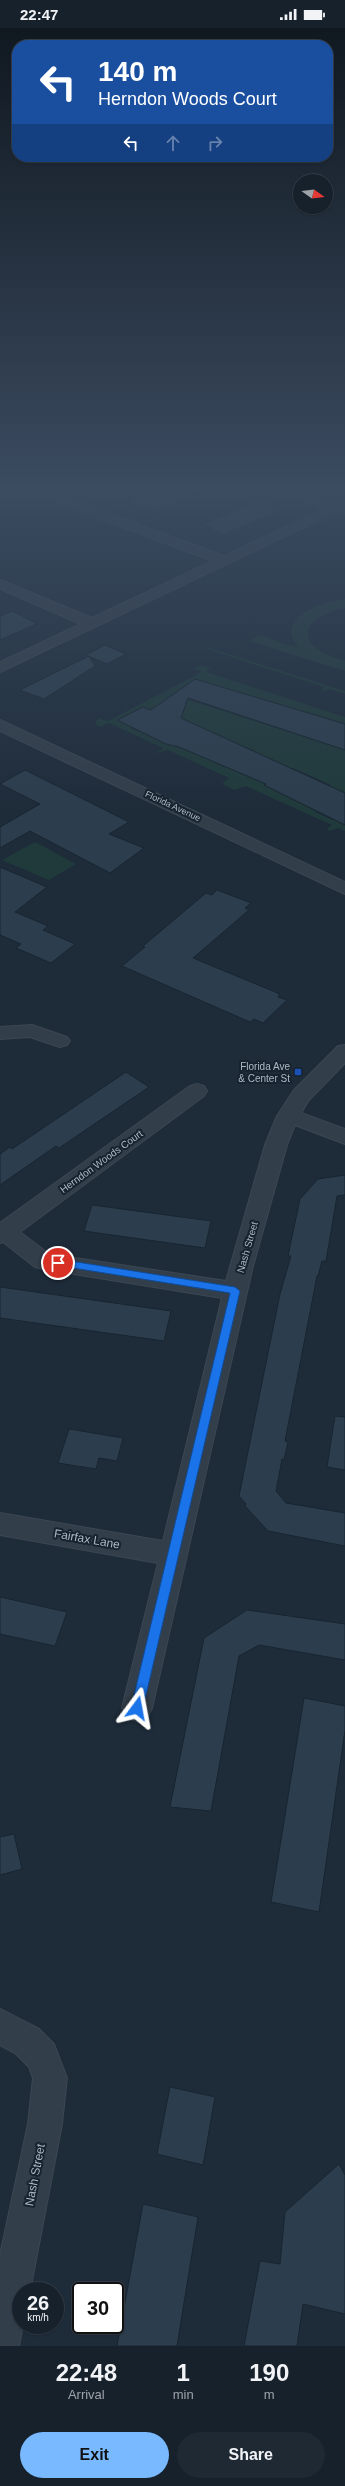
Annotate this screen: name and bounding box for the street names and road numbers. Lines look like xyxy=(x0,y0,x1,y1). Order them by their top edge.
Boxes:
street label: Florida Avenue xyxy=(144,789,202,823)
street label: Herndon Woods Court xyxy=(58,1128,145,1195)
street label: Nash Street xyxy=(235,1220,260,1274)
street label: Fairfax Lane xyxy=(53,1526,121,1552)
street label: Nash Street xyxy=(22,2142,48,2207)

